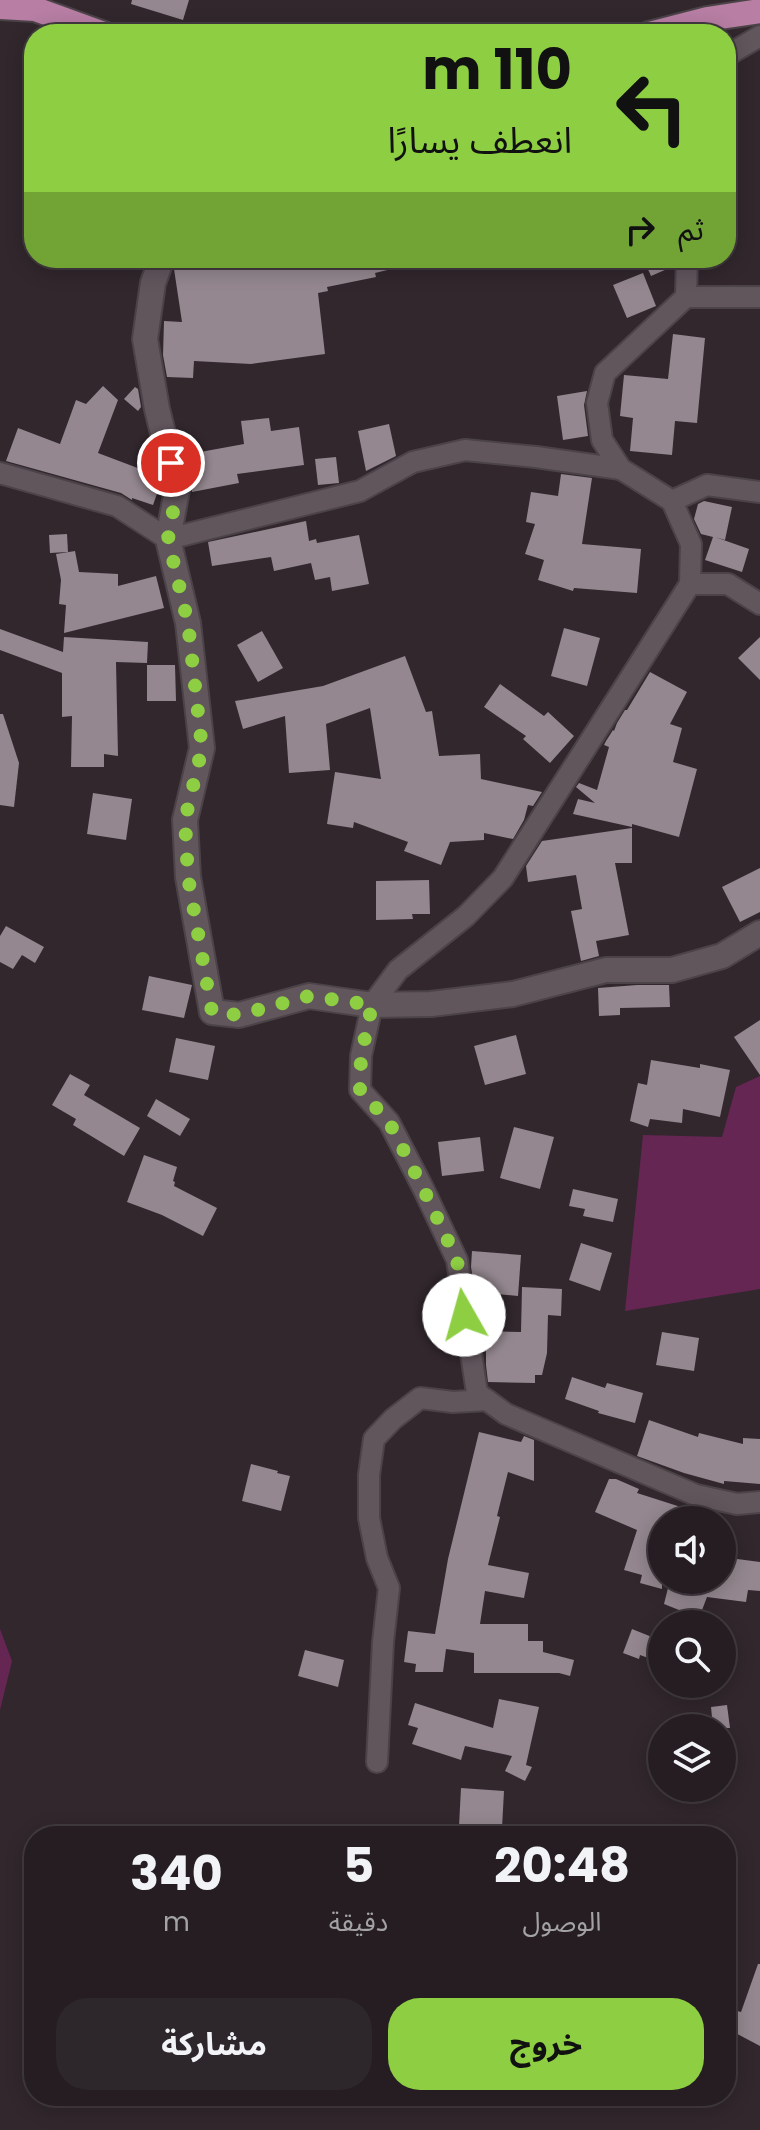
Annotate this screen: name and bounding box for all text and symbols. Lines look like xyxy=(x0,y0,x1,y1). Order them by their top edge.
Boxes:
text: 110 m xyxy=(422,30,572,109)
icon: left xyxy=(600,56,704,160)
text: انعطف يسارًا xyxy=(388,115,572,166)
icon: right xyxy=(618,208,662,252)
text: ثم xyxy=(678,208,704,251)
pin xyxy=(137,429,205,497)
icon: arrive xyxy=(149,441,193,485)
position arrow xyxy=(422,1273,506,1357)
map controls xyxy=(648,1506,736,1802)
button: sound xyxy=(648,1506,736,1594)
button: search xyxy=(648,1610,736,1698)
button: layers xyxy=(648,1714,736,1802)
text: 5 xyxy=(343,1832,374,1899)
text: 20:48 xyxy=(494,1832,630,1899)
text: 340 xyxy=(130,1840,223,1907)
text: m xyxy=(163,1904,190,1940)
text: دقيقة xyxy=(329,1904,388,1940)
text: الوصول xyxy=(523,1904,602,1940)
button: مشاركة xyxy=(56,1998,372,2090)
button: خروج xyxy=(388,1998,704,2090)

